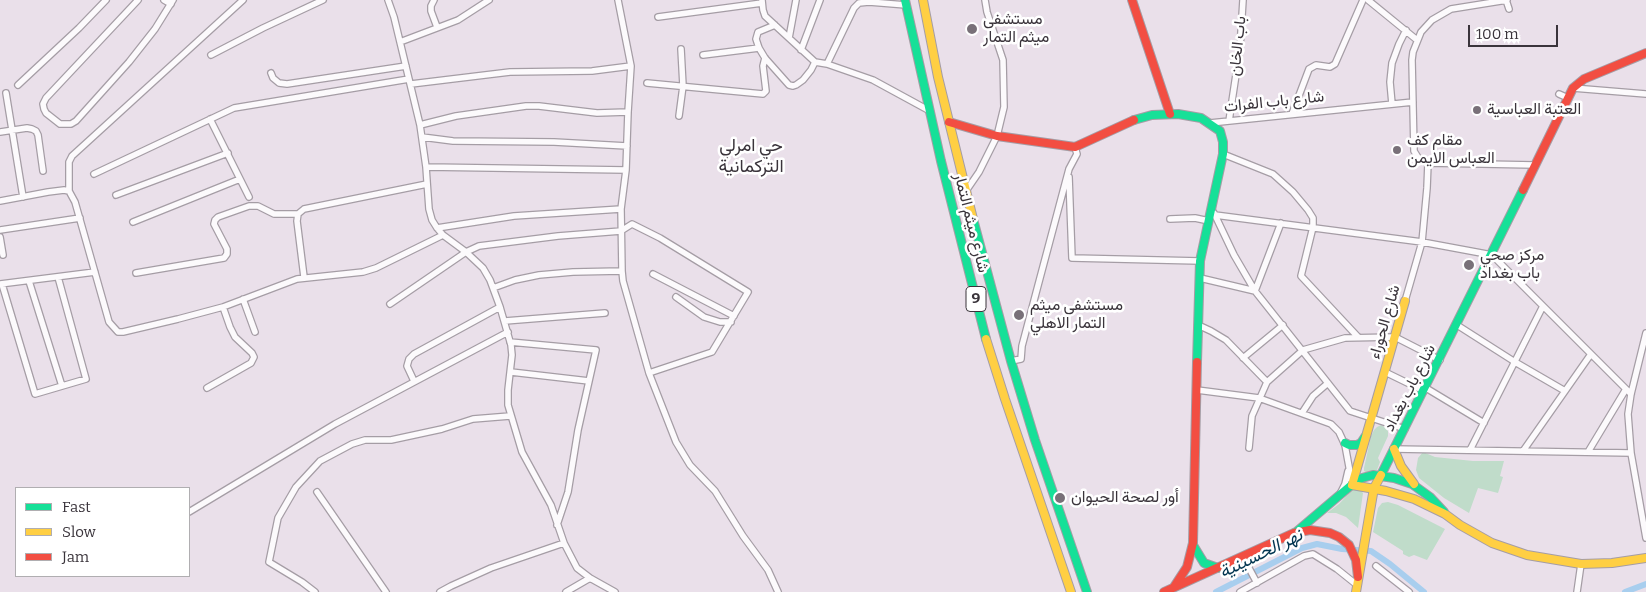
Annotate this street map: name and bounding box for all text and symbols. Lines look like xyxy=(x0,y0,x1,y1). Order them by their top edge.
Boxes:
place label: مستشفى ميثم التمار xyxy=(983,10,1049,48)
street label: باب الخان xyxy=(1225,15,1251,77)
scale bar xyxy=(1471,15,1561,47)
marker: مستشفى ميثم التمار xyxy=(965,22,979,36)
text: 100 m xyxy=(1476,25,1519,43)
street label: شارع باب الفرات xyxy=(1223,87,1325,117)
place label: العتبة العباسية xyxy=(1487,100,1581,120)
marker: العتبة العباسية xyxy=(1471,104,1483,116)
place label: مقام كف العباس الايمن xyxy=(1407,131,1495,169)
district label: حي امرلي التركمانية xyxy=(718,135,784,178)
marker: مقام كف العباس الايمن xyxy=(1391,144,1403,156)
street label: شارع ميثم التمار xyxy=(949,171,993,275)
place label: مركز صحي باب بغداد xyxy=(1480,246,1544,284)
marker: مركز صحي باب بغداد xyxy=(1462,258,1476,272)
street label: شارع الحوراء xyxy=(1365,283,1405,361)
road number: 9 xyxy=(966,286,986,312)
place label: مستشفى ميثم التمار الاهلي xyxy=(1030,296,1123,334)
marker: مستشفى ميثم التمار الاهلي xyxy=(1012,308,1026,322)
street label: شارع باب بغداد xyxy=(1380,341,1440,435)
legend xyxy=(15,487,190,577)
place label: أور لصحة الحيوان xyxy=(1071,488,1179,508)
marker: أور لصحة الحيوان xyxy=(1053,491,1067,505)
text: Fast xyxy=(62,498,91,516)
text: Slow xyxy=(62,523,96,541)
water label: نهر الحسينية xyxy=(1216,525,1306,583)
text: Jam xyxy=(62,548,89,566)

